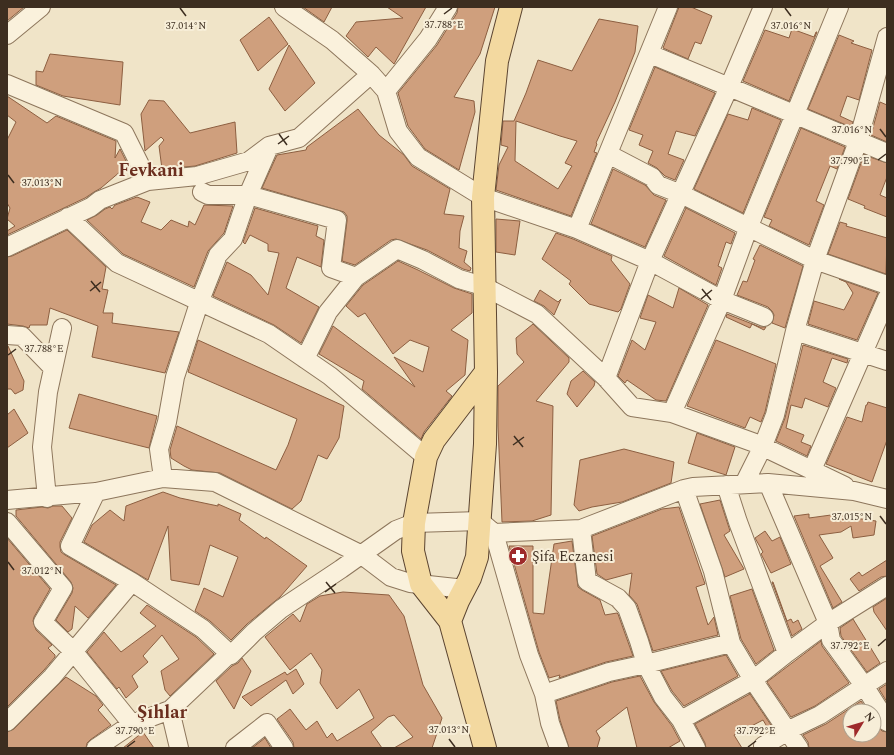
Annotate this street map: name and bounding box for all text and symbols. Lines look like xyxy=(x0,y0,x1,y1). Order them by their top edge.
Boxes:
text: 37.788°E xyxy=(424,17,464,33)
text: 37.014°N xyxy=(166,18,206,34)
text: 37.016°N xyxy=(771,18,811,34)
text: 37.016°N xyxy=(832,122,872,138)
text: 37.790°E xyxy=(830,153,870,169)
district label: Fevkani xyxy=(118,157,184,184)
text: 37.013°N xyxy=(22,175,62,191)
text: 37.788°E xyxy=(24,341,64,357)
text: 37.015°N xyxy=(832,509,872,525)
pharmacy icon: Şifa Eczanesi xyxy=(507,545,529,567)
place label: Şifa Eczanesi xyxy=(532,546,614,567)
text: 37.012°N xyxy=(22,563,62,579)
text: 37.792°E xyxy=(830,638,870,654)
district label: Şıhlar xyxy=(137,699,187,726)
north arrow xyxy=(842,703,882,743)
text: N xyxy=(860,708,879,726)
text: 37.013°N xyxy=(429,722,469,738)
text: 37.790°E xyxy=(115,723,155,739)
text: 37.792°E xyxy=(736,723,776,739)

